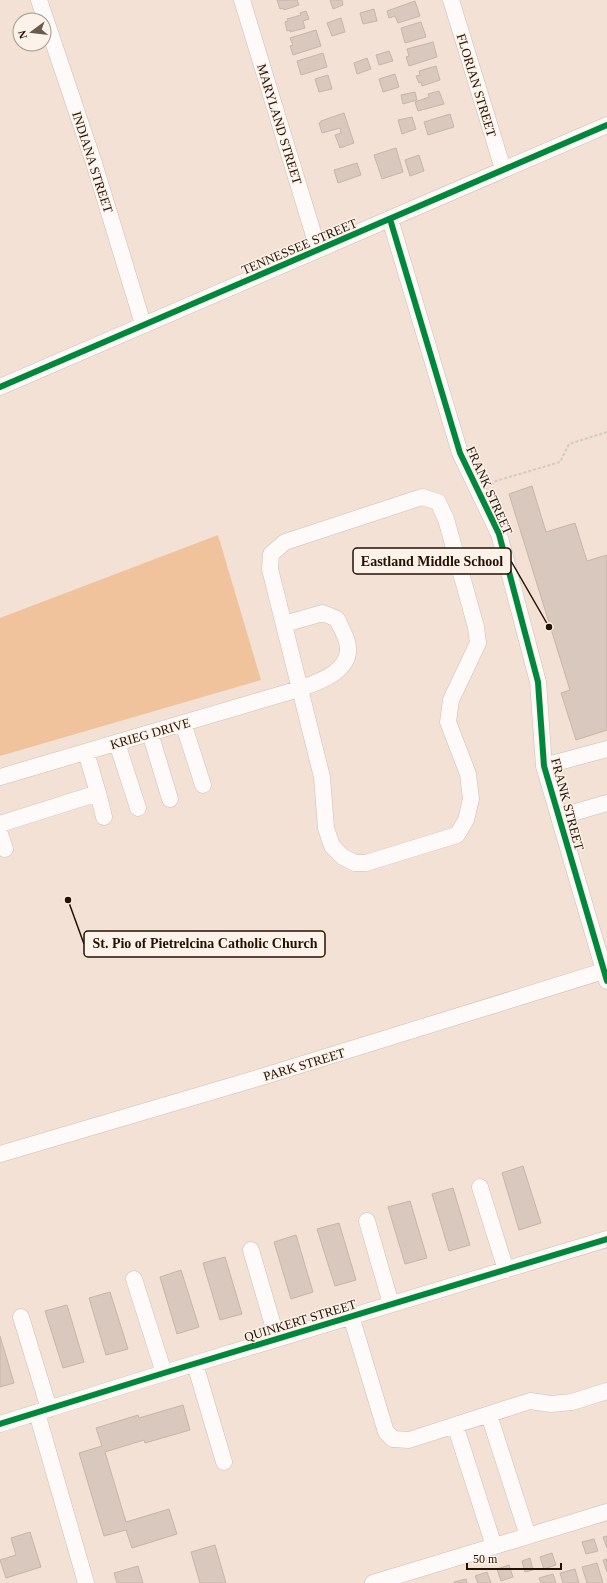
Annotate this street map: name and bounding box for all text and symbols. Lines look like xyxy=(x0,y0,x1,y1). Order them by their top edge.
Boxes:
north arrow xyxy=(12,12,52,52)
text: N xyxy=(16,29,29,40)
street label: FLORIAN STREET xyxy=(454,32,499,139)
street label: MARYLAND STREET xyxy=(254,62,305,186)
street label: INDIANA STREET xyxy=(69,110,116,215)
street label: TENNESSEE STREET xyxy=(239,215,359,278)
street label: FRANK STREET xyxy=(463,444,516,537)
callout: Eastland Middle School xyxy=(353,548,511,574)
text: Eastland Middle School xyxy=(361,554,503,569)
street label: KRIEG DRIVE xyxy=(108,715,192,752)
street label: FRANK STREET xyxy=(548,756,587,852)
callout: St. Pio of Pietrelcina Catholic Church xyxy=(84,931,325,957)
text: St. Pio of Pietrelcina Catholic Church xyxy=(92,936,318,951)
street label: PARK STREET xyxy=(262,1045,347,1084)
street label: QUINKERT STREET xyxy=(242,1296,358,1345)
scale bar xyxy=(467,1545,561,1571)
text: 50 m xyxy=(473,1552,498,1566)

